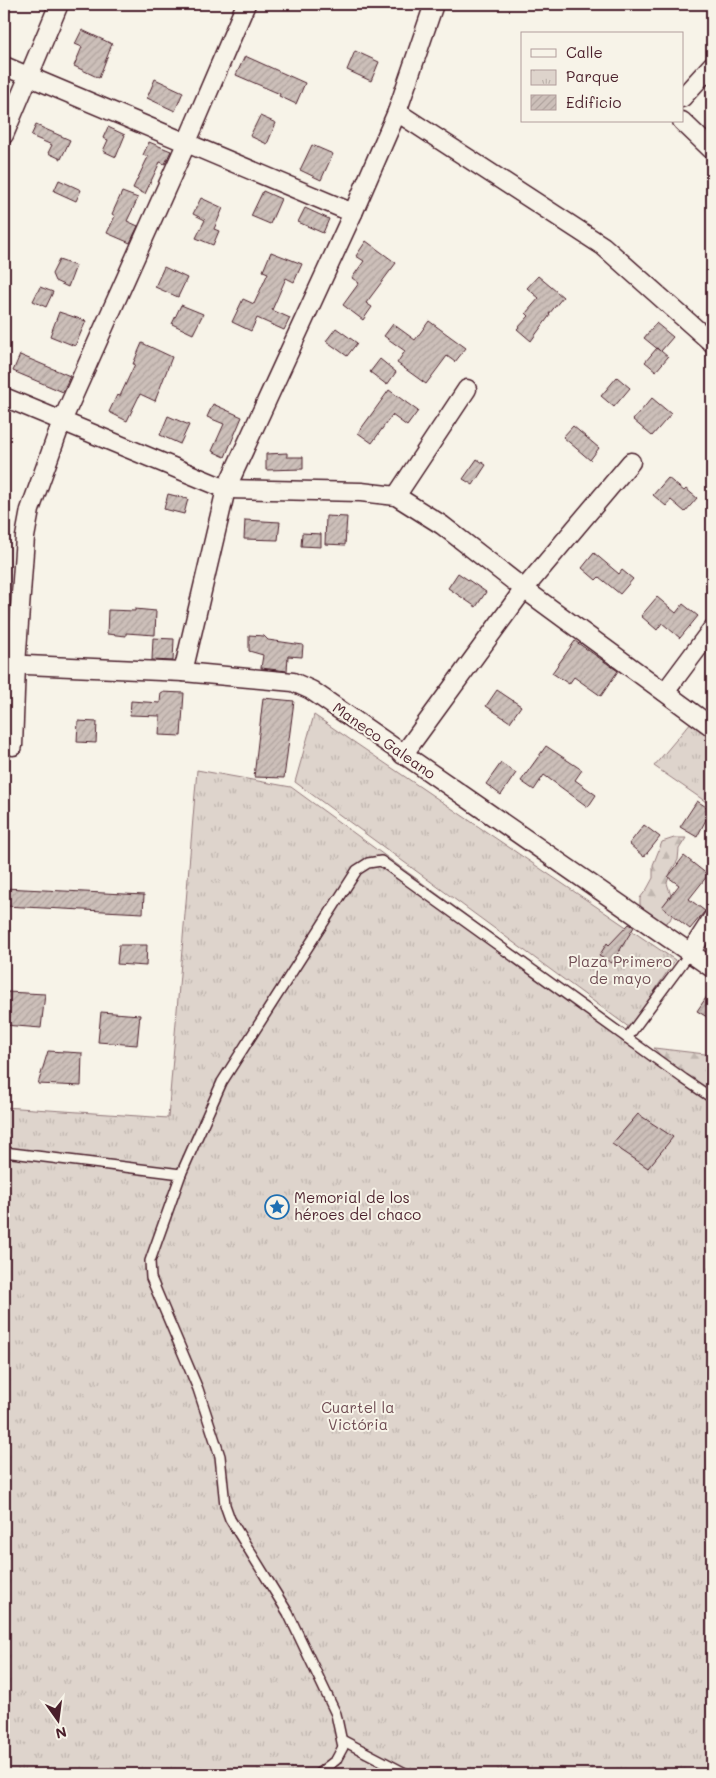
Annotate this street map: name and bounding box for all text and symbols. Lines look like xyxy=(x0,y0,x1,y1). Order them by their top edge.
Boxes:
legend xyxy=(521,32,684,122)
text: Calle xyxy=(566,42,603,62)
text: Parque xyxy=(566,66,619,86)
text: Edificio xyxy=(566,92,622,112)
street label: Maneco Galeano xyxy=(329,697,440,783)
park label: Plaza Primero de mayo xyxy=(568,951,672,988)
place label: Memorial de los héroes del chaco xyxy=(294,1187,421,1224)
place icon: Memorial de los héroes del chaco xyxy=(264,1194,290,1220)
park label: Cuartel la Victória xyxy=(321,1397,395,1434)
north arrow xyxy=(32,1696,82,1746)
text: N xyxy=(54,1723,69,1744)

